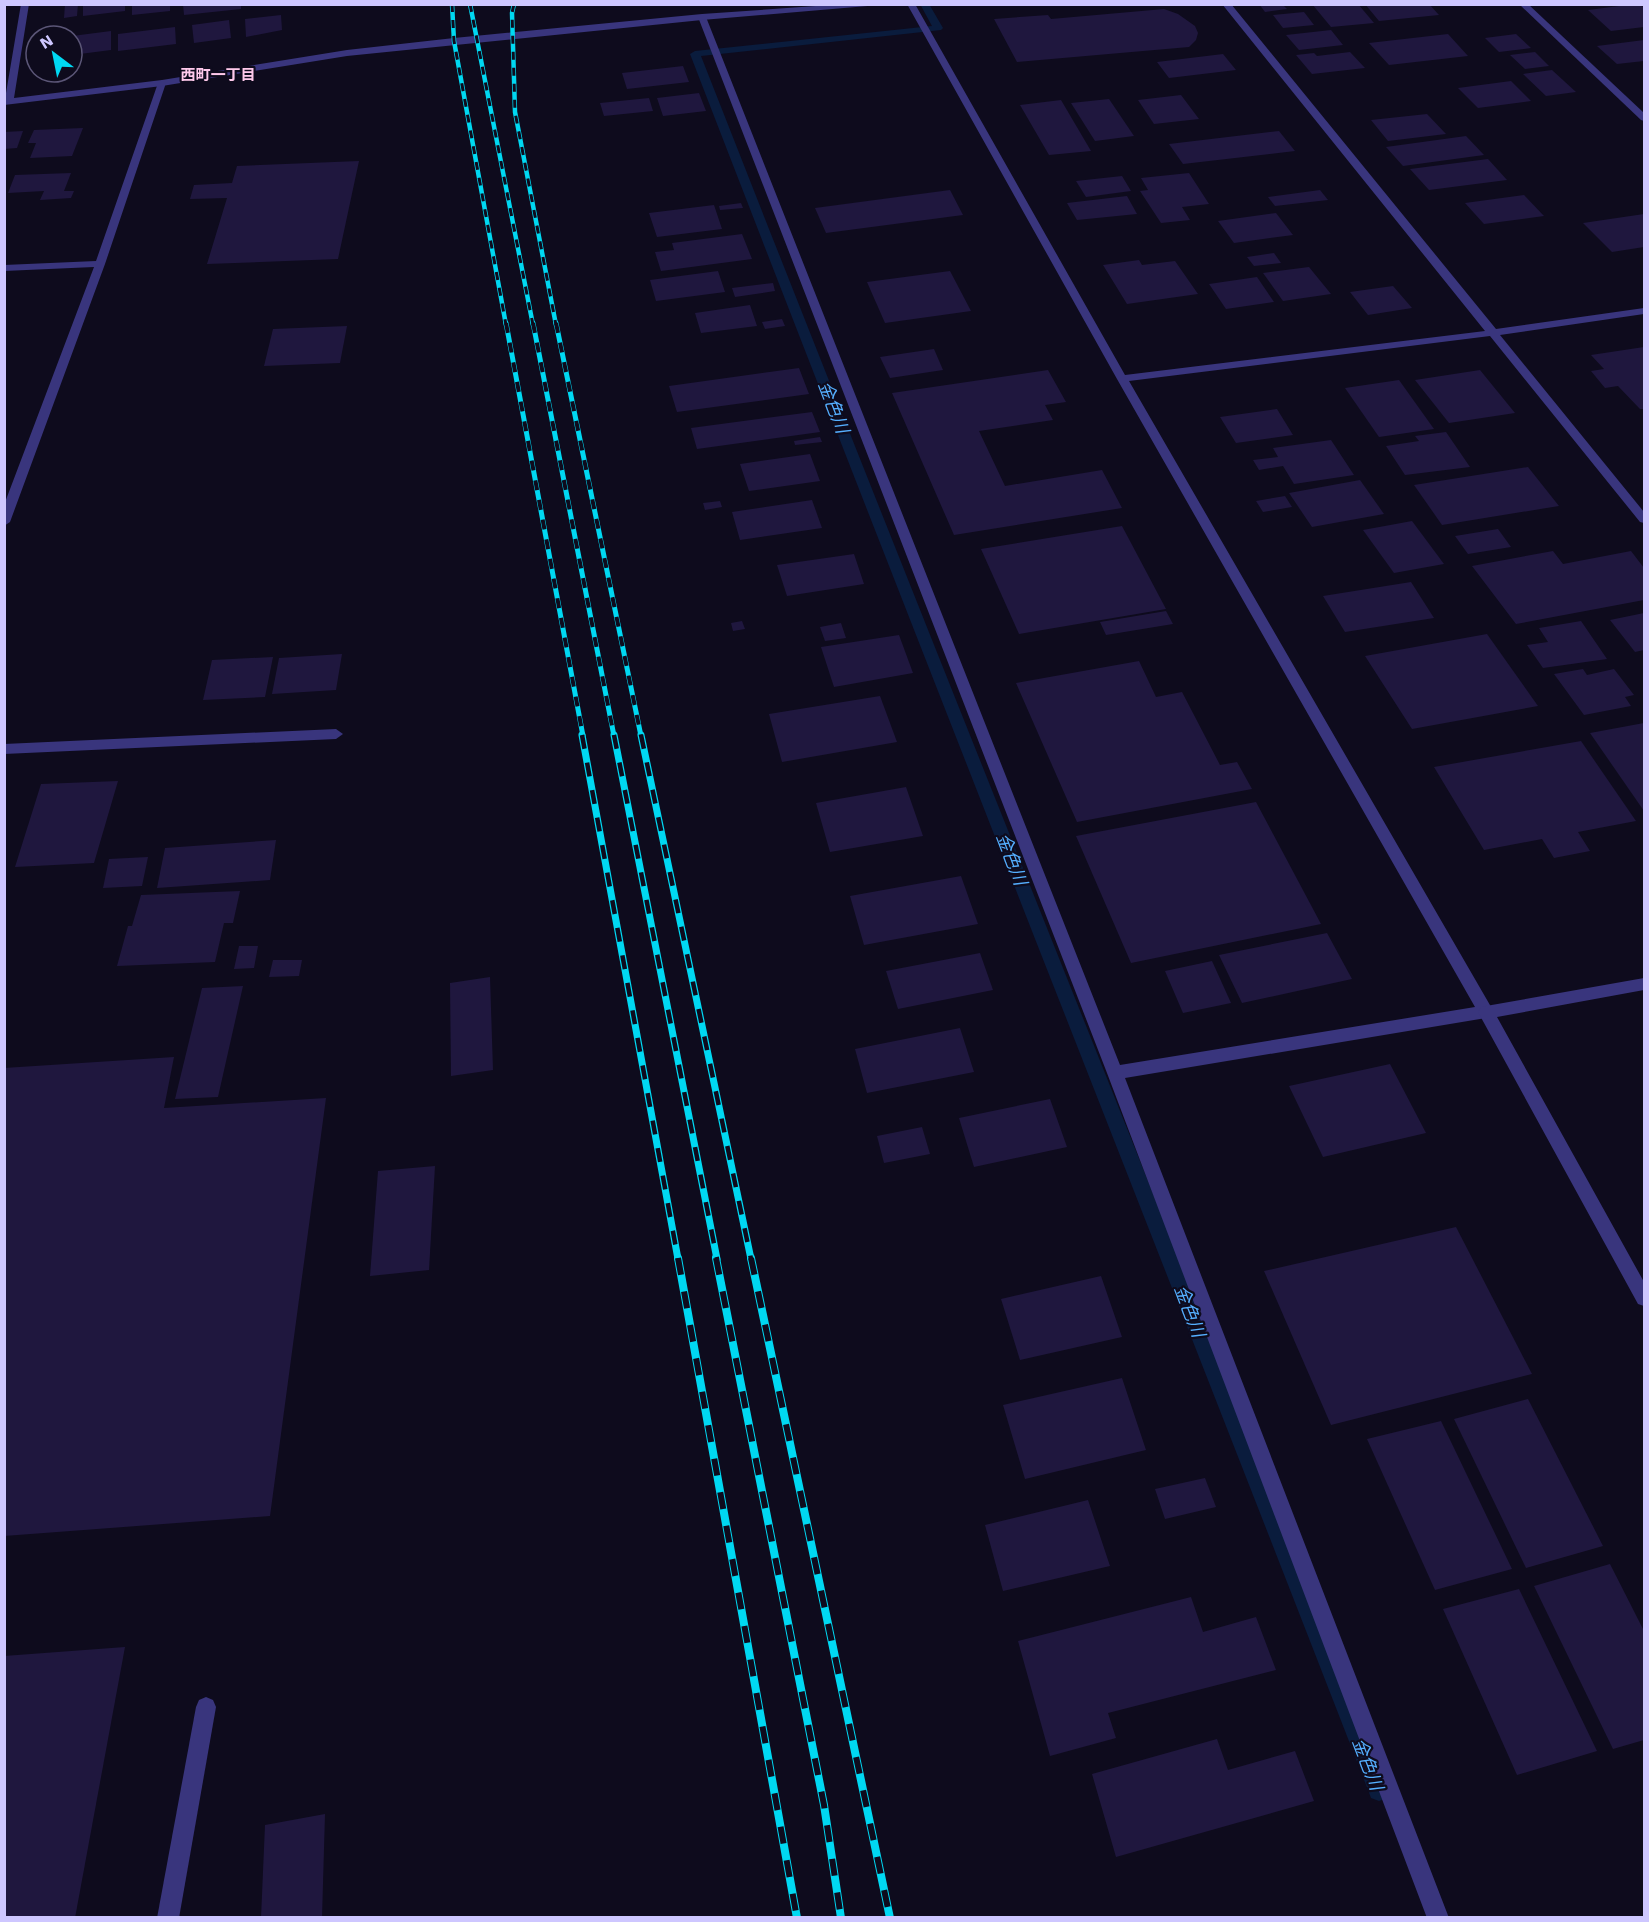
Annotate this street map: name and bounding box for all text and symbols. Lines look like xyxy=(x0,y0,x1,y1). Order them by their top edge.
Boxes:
north arrow xyxy=(24,24,84,84)
text: N xyxy=(36,31,56,53)
district label: 西町一丁目 xyxy=(180,66,256,84)
water label: 金色川 xyxy=(815,378,854,438)
water label: 金色川 xyxy=(993,830,1032,890)
water label: 金色川 xyxy=(1171,1282,1210,1342)
water label: 金色川 xyxy=(1349,1735,1388,1795)

